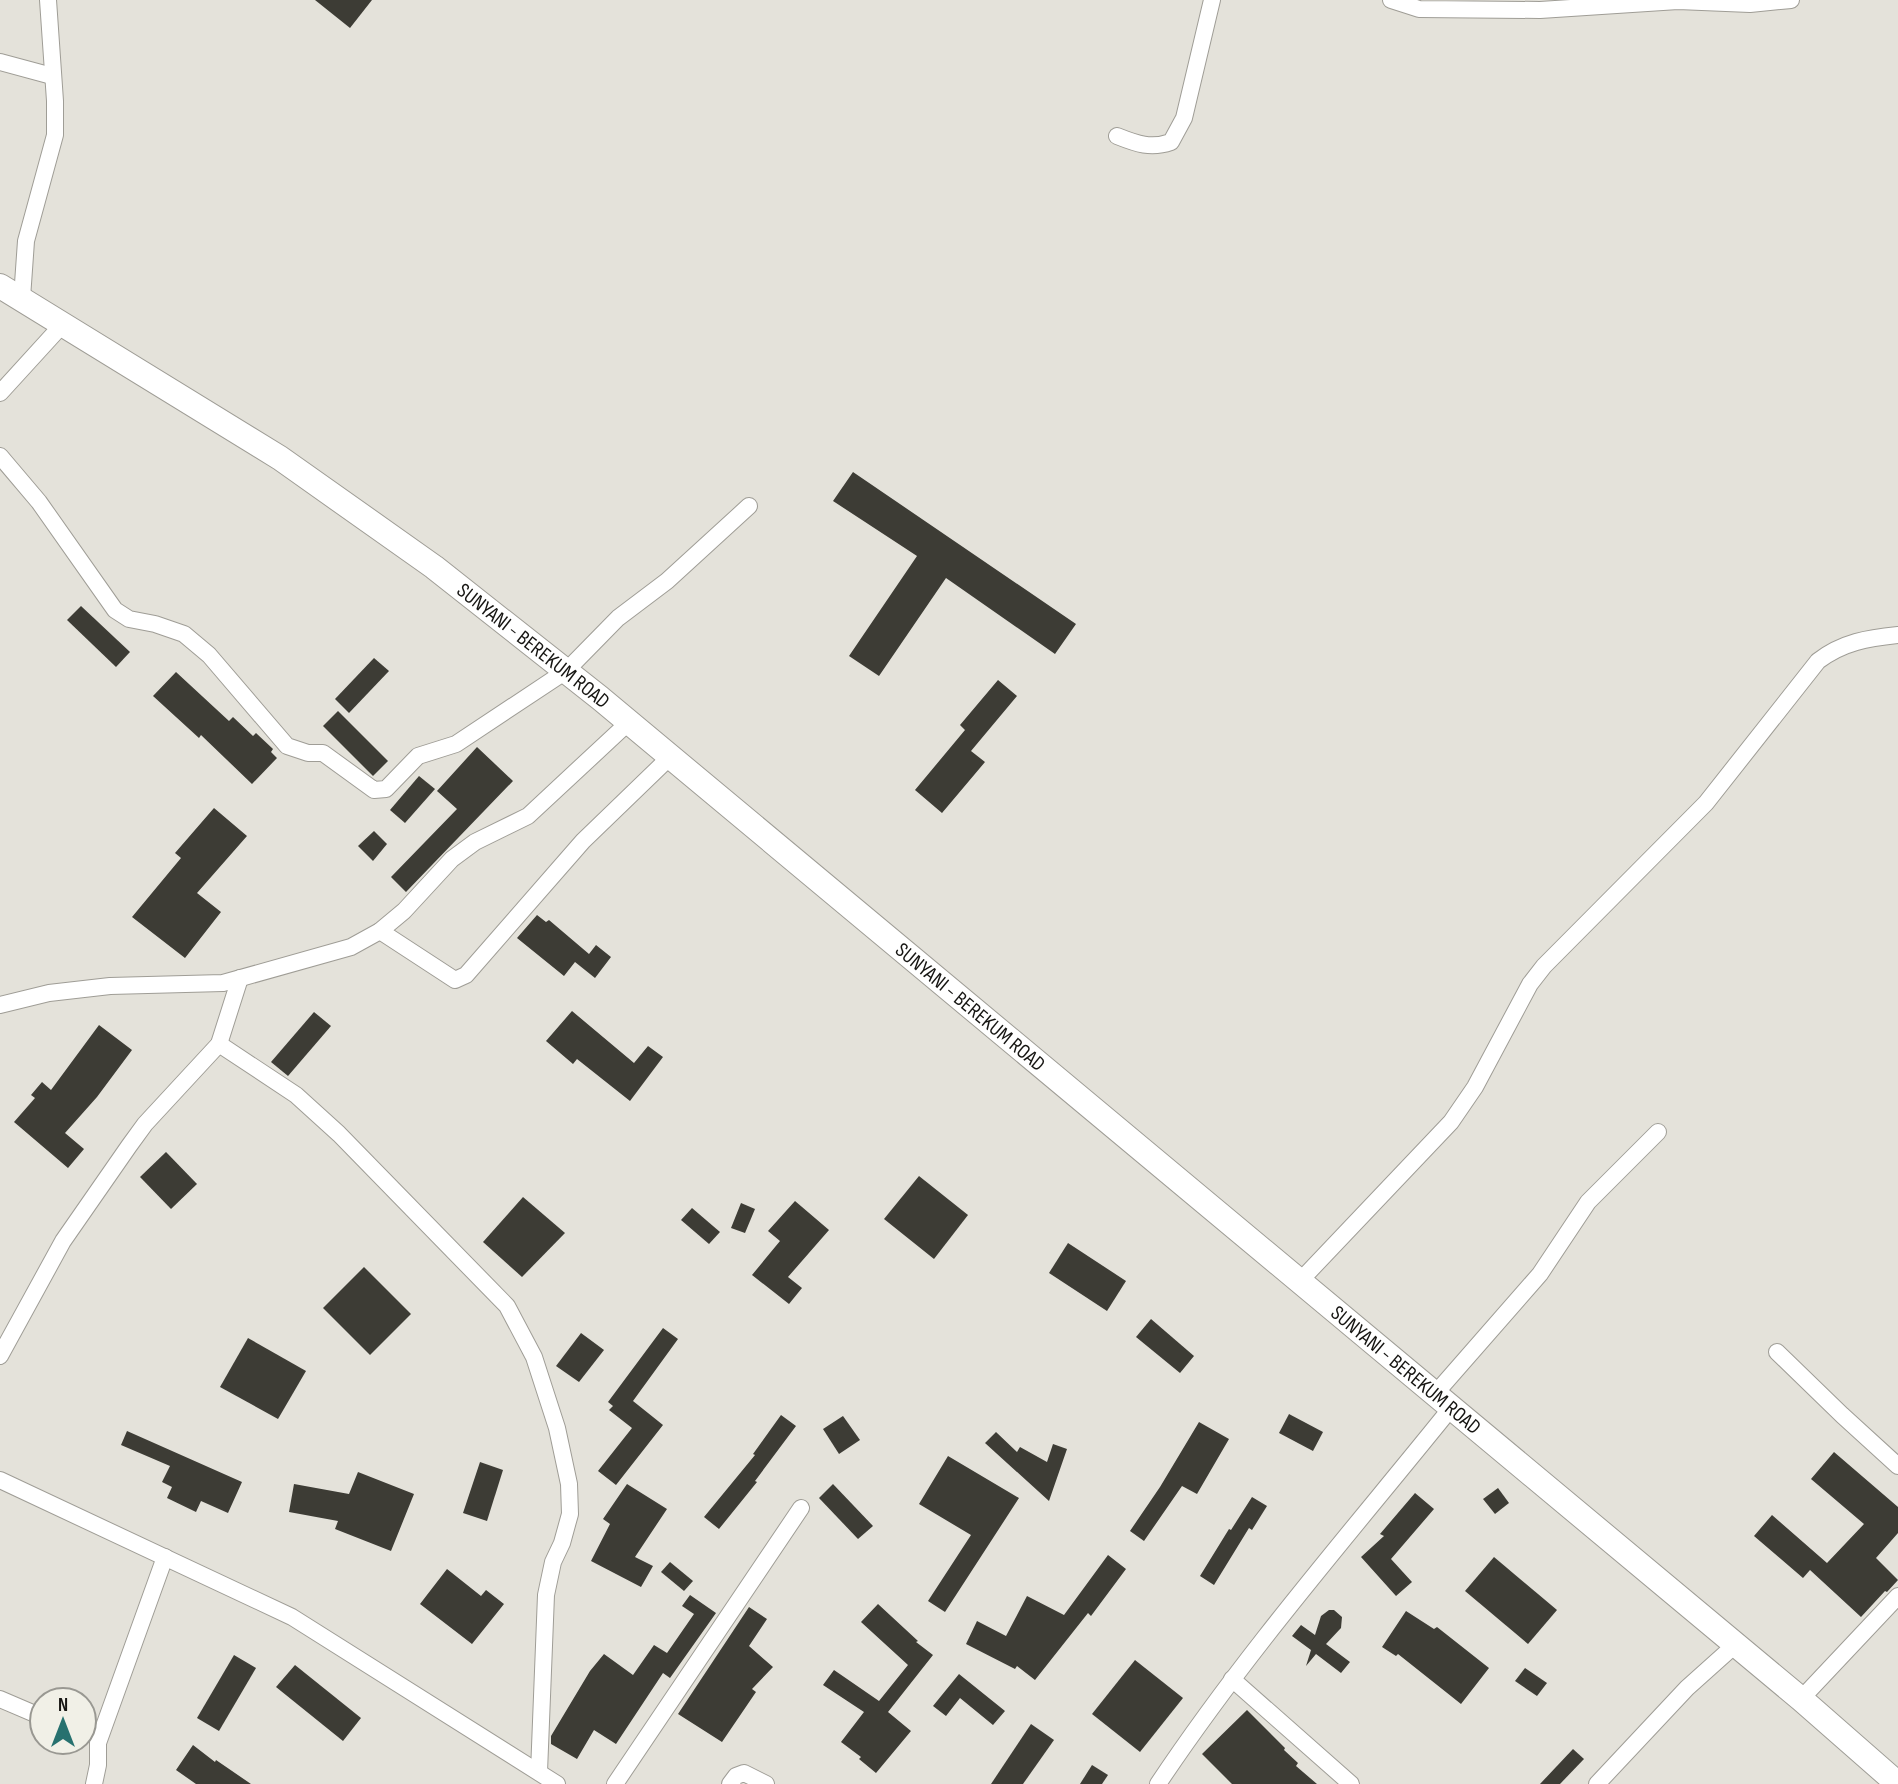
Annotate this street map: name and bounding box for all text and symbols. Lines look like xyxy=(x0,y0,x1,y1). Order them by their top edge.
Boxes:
street label: SUNYANI - BEREKUM ROAD xyxy=(452,578,615,713)
street label: SUNYANI - BEREKUM ROAD xyxy=(890,937,1051,1076)
street label: SUNYANI - BEREKUM ROAD xyxy=(1326,1300,1486,1439)
north arrow xyxy=(28,1686,98,1756)
text: N xyxy=(58,1694,68,1717)

